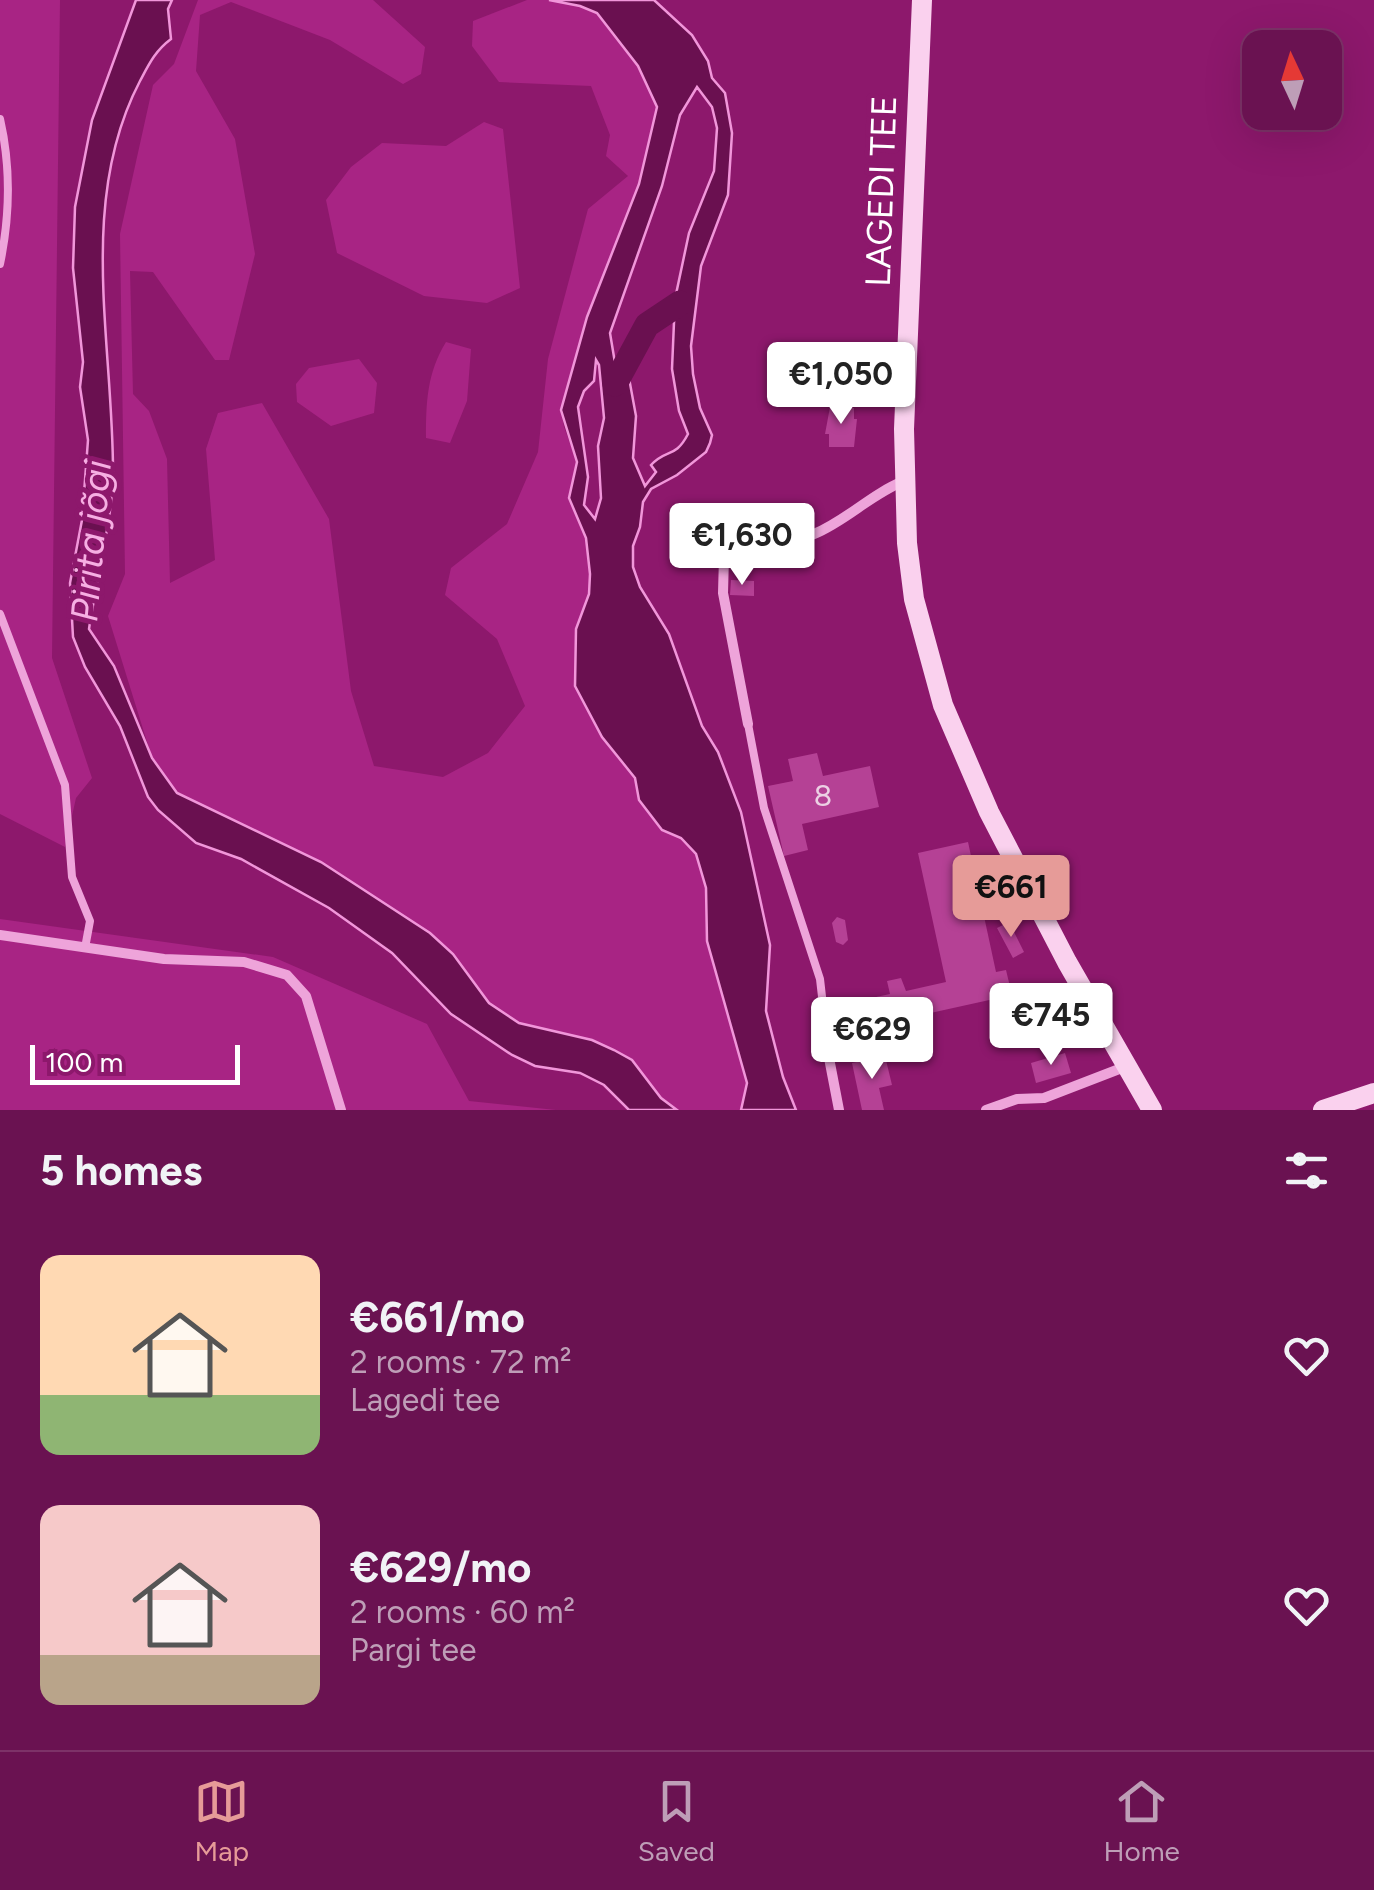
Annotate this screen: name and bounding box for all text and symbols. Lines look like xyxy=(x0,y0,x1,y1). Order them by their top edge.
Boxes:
north arrow xyxy=(1242,30,1342,130)
map controls xyxy=(1242,30,1342,130)
street label: LAGEDI TEE xyxy=(857,95,905,287)
pin: €1,050 xyxy=(760,342,922,427)
text: €1,050 xyxy=(789,355,893,393)
water label: Pirita jõgi xyxy=(61,458,121,624)
pin: €1,630 xyxy=(661,503,823,588)
text: €1,630 xyxy=(691,516,793,554)
house number: 8 xyxy=(814,777,832,814)
pin: €661 xyxy=(952,855,1070,940)
text: €661 xyxy=(975,868,1047,906)
pin: €745 xyxy=(992,983,1110,1068)
text: €745 xyxy=(1012,996,1090,1034)
pin: €629 xyxy=(813,997,931,1082)
text: €629 xyxy=(833,1010,911,1048)
scale bar xyxy=(30,1040,240,1084)
text: 100 m xyxy=(45,1045,123,1079)
icon: filters xyxy=(1279,1143,1334,1198)
text: 5 homes xyxy=(40,1145,202,1196)
text: €661/mo xyxy=(350,1292,525,1343)
icon: home xyxy=(120,1295,240,1415)
icon: heart xyxy=(1279,1328,1334,1383)
text: 2 rooms · 72 m² xyxy=(350,1343,572,1381)
text: Lagedi tee xyxy=(350,1381,500,1419)
text: €629/mo xyxy=(350,1542,531,1593)
icon: home xyxy=(120,1545,240,1665)
icon: heart xyxy=(1279,1578,1334,1633)
text: 2 rooms · 60 m² xyxy=(350,1593,575,1631)
text: Pargi tee xyxy=(350,1631,476,1669)
tab: Map xyxy=(194,1774,249,1868)
tab: Saved xyxy=(638,1774,715,1868)
tab: Home xyxy=(1103,1774,1180,1868)

